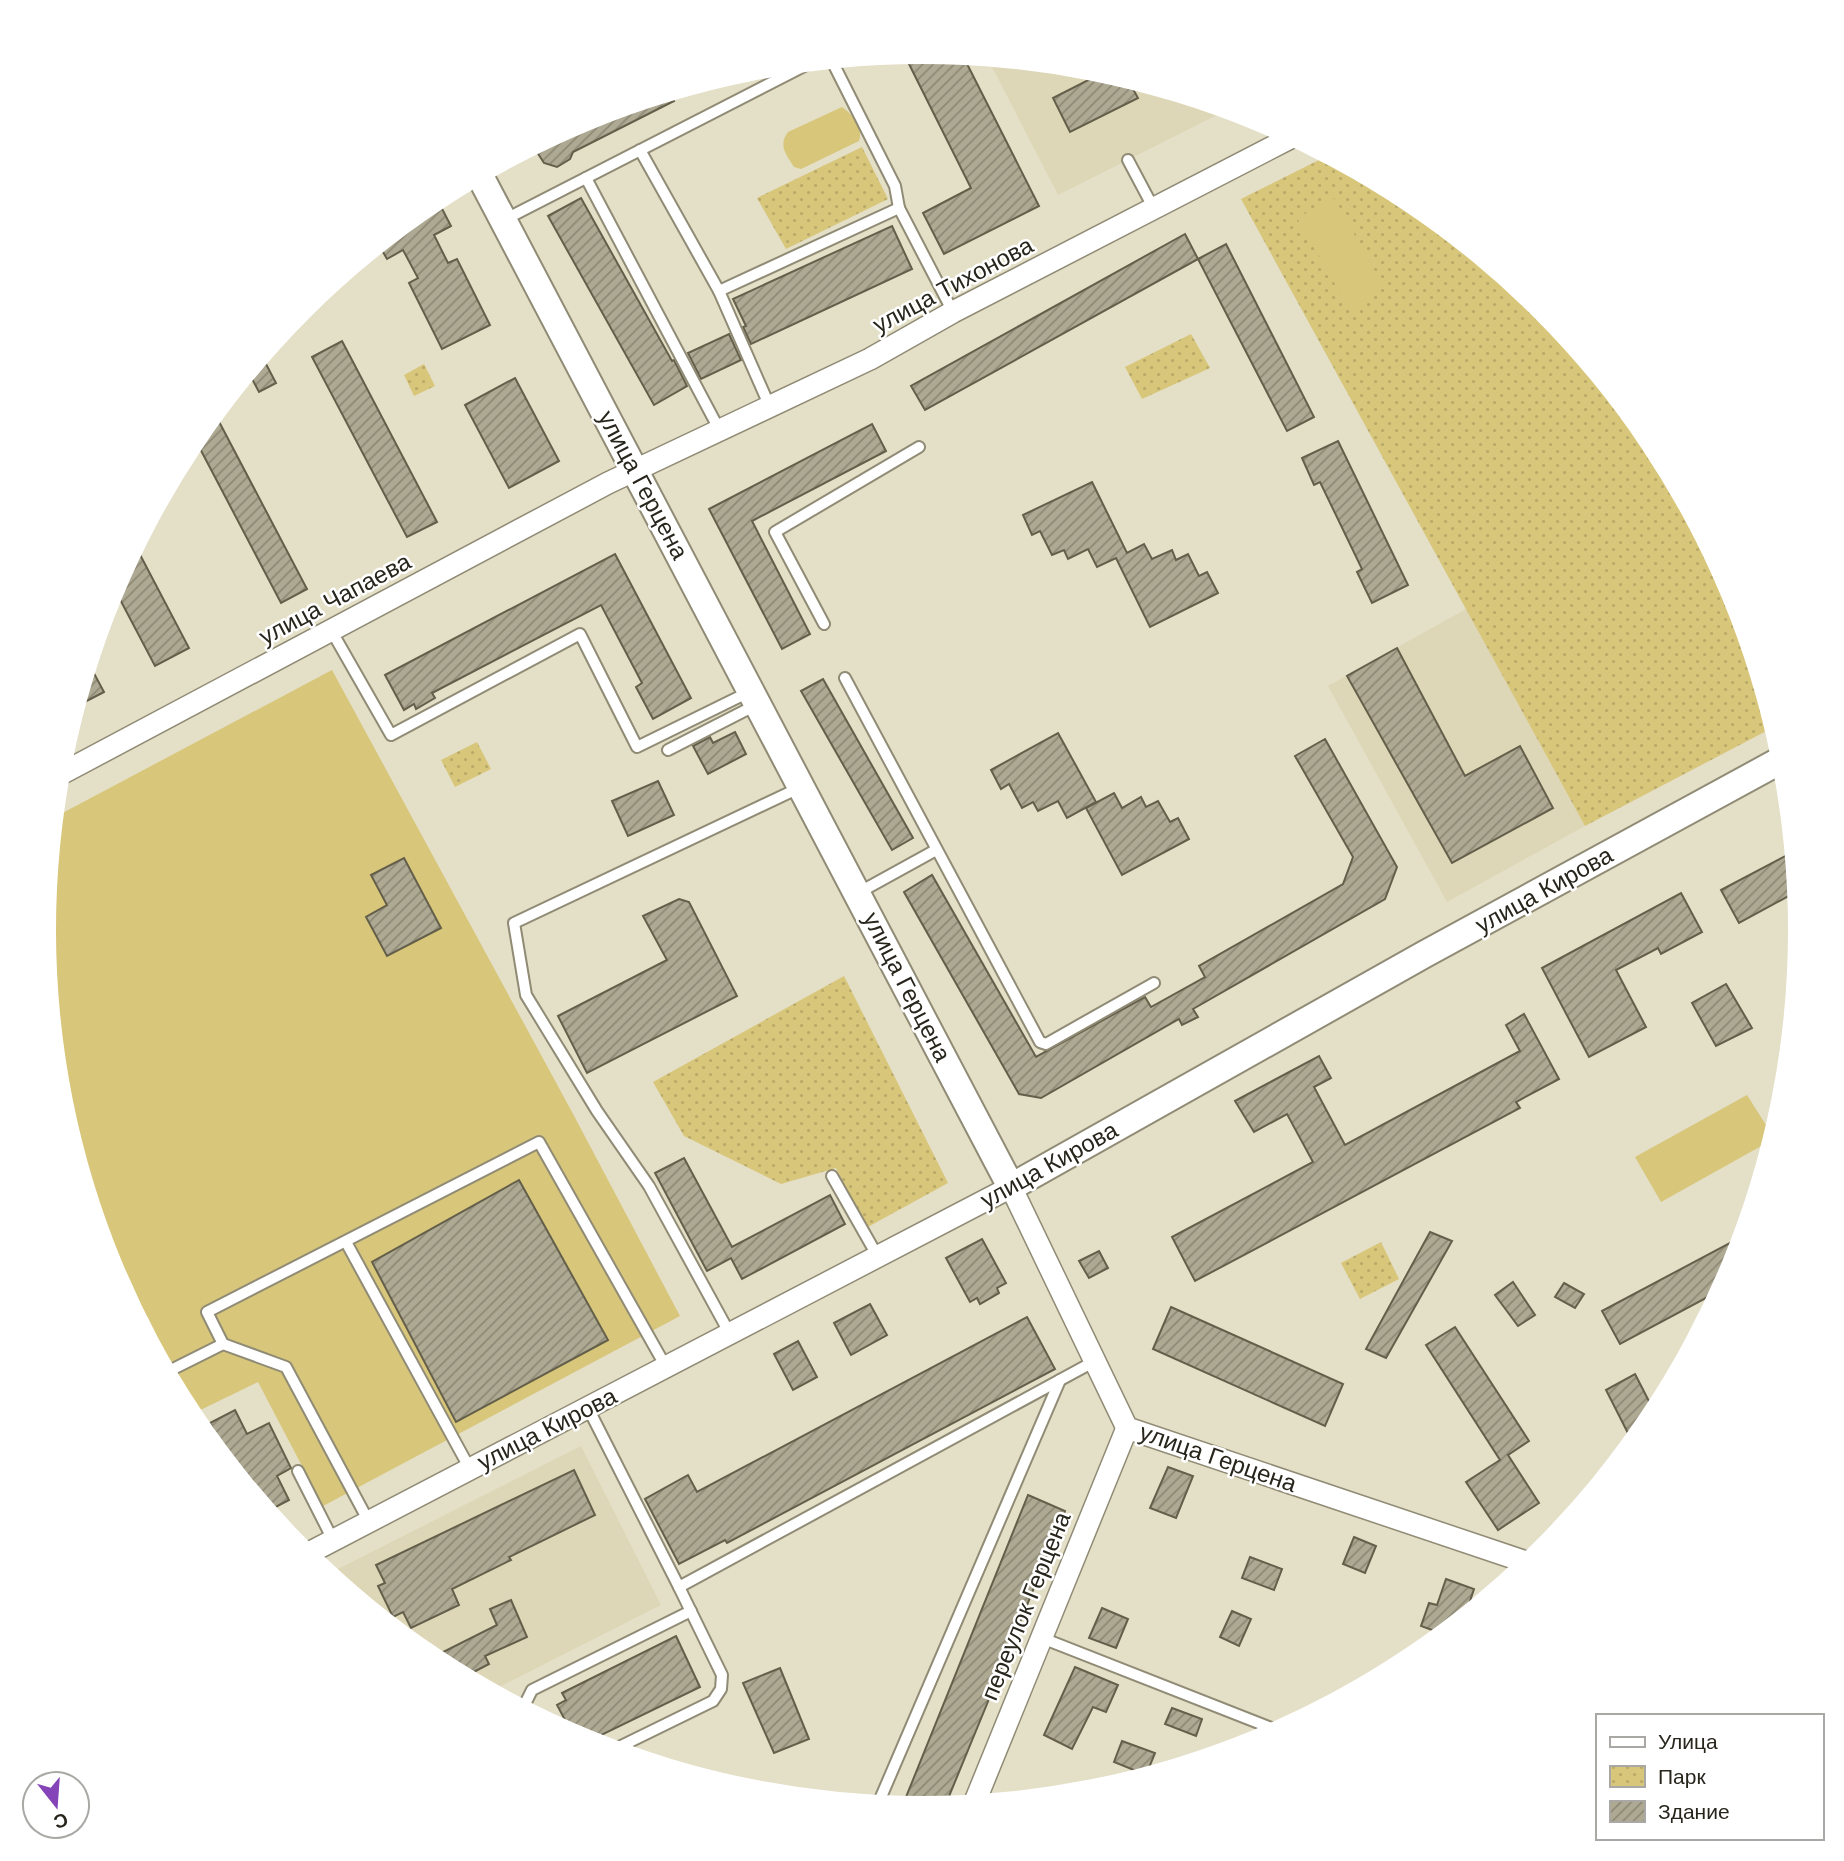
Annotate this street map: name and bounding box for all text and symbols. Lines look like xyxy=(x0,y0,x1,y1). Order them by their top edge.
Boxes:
street label: улица Тихонова xyxy=(868,231,1038,338)
street label: улица Герцена xyxy=(593,406,694,564)
street label: улица Чапаева xyxy=(254,547,416,650)
street label: улица Кирова xyxy=(1470,840,1618,938)
street label: улица Герцена xyxy=(858,908,957,1067)
street label: улица Кирова xyxy=(975,1115,1123,1213)
street label: улица Кирова xyxy=(473,1382,621,1475)
street label: улица Герцена xyxy=(1136,1418,1301,1497)
street label: переулок Герцена xyxy=(975,1507,1076,1704)
legend xyxy=(1596,1714,1823,1840)
text: Улица xyxy=(1658,1730,1718,1753)
text: Парк xyxy=(1658,1765,1706,1788)
north arrow xyxy=(21,1770,91,1840)
text: Здание xyxy=(1658,1800,1730,1823)
text: С xyxy=(51,1809,70,1833)

